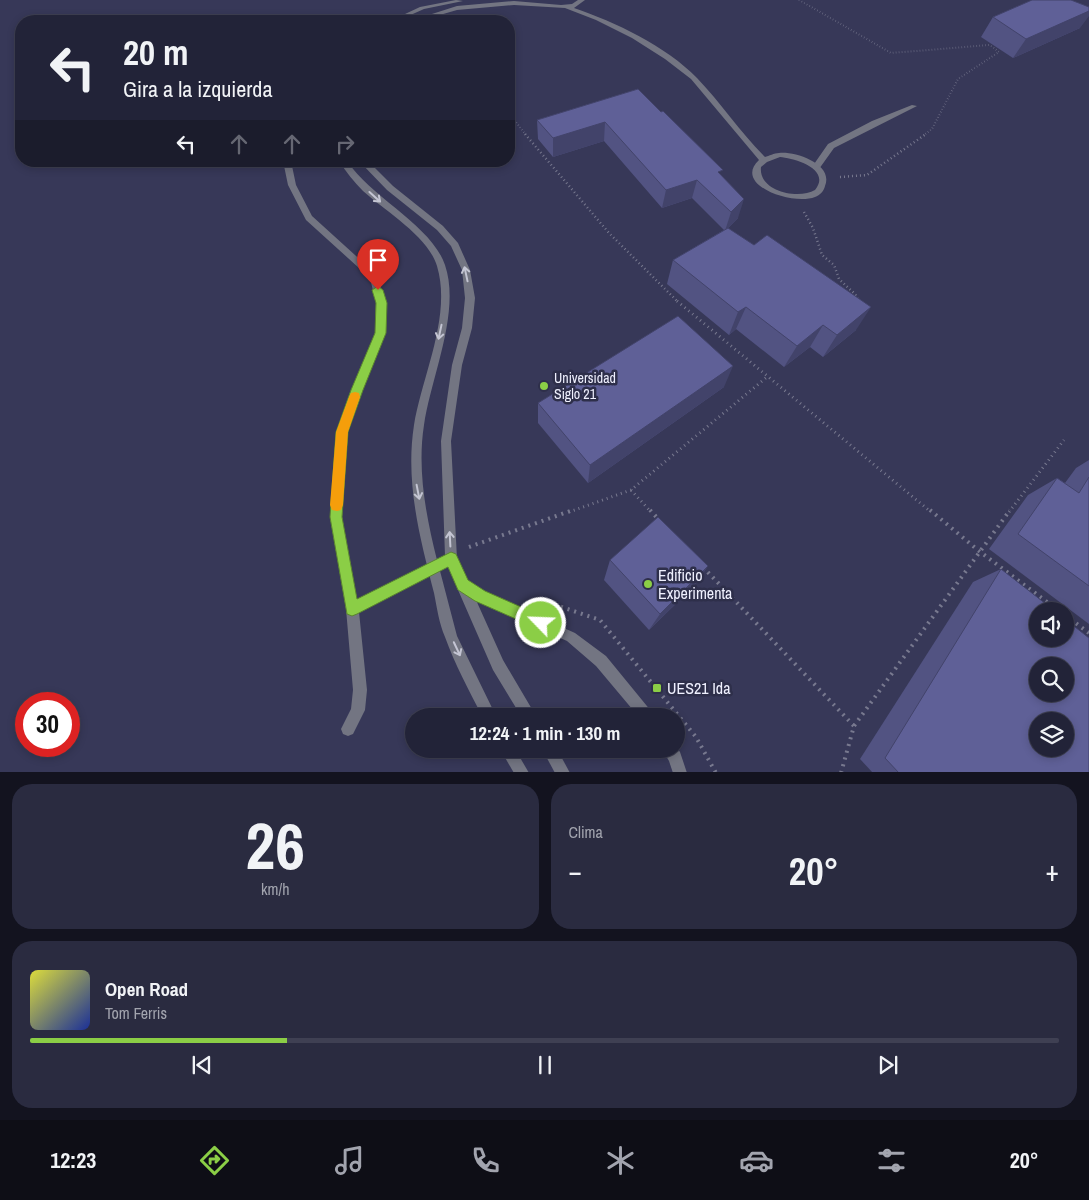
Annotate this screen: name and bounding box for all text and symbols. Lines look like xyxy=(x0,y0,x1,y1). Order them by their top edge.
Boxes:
text: 20 m xyxy=(123,29,188,76)
icon: left xyxy=(40,35,105,100)
text: Gira a la izquierda xyxy=(123,74,272,104)
icon: left xyxy=(172,130,200,158)
icon: ahead xyxy=(225,130,253,158)
icon: ahead xyxy=(278,130,306,158)
icon: right xyxy=(331,130,359,158)
one-way arrow xyxy=(369,191,382,203)
pin xyxy=(357,239,399,290)
icon: arrive xyxy=(364,246,392,274)
one-way arrow xyxy=(461,267,470,283)
one-way arrow xyxy=(435,323,444,339)
place label: Universidad Siglo 21 xyxy=(554,369,616,403)
marker: Universidad Siglo 21 xyxy=(538,380,550,392)
one-way arrow xyxy=(414,483,424,499)
one-way arrow xyxy=(445,531,454,547)
place label: Edificio Experimenta xyxy=(658,564,733,604)
marker: Edificio Experimenta xyxy=(642,578,654,590)
position arrow xyxy=(514,596,566,648)
map controls xyxy=(1029,602,1074,757)
button: sound xyxy=(1029,602,1074,647)
one-way arrow xyxy=(453,641,462,656)
button: search xyxy=(1029,657,1074,702)
place label: UES21 Ida xyxy=(667,677,731,699)
marker: UES21 Ida xyxy=(651,682,663,694)
speed limit sign: 30 xyxy=(15,692,80,757)
button: layers xyxy=(1029,712,1074,757)
text: 12:24 · 1 min · 130 m xyxy=(470,720,620,746)
text: 26 xyxy=(246,802,305,889)
text: Clima xyxy=(569,821,603,843)
text: 20° xyxy=(789,846,839,897)
text: − xyxy=(569,852,582,890)
text: + xyxy=(1046,852,1059,890)
text: km/h xyxy=(261,878,289,900)
text: Open Road xyxy=(105,976,188,1002)
text: Tom Ferris xyxy=(105,1002,167,1024)
icon: previous xyxy=(188,1051,216,1079)
icon: pause xyxy=(531,1051,559,1079)
icon: next xyxy=(874,1051,902,1079)
icon: directions xyxy=(197,1143,232,1178)
icon: music xyxy=(332,1143,367,1178)
icon: phone xyxy=(468,1143,503,1178)
icon: climate xyxy=(603,1143,638,1178)
icon: car xyxy=(739,1143,774,1178)
icon: filters xyxy=(874,1143,909,1178)
text: 12:23 xyxy=(50,1145,96,1175)
text: 20° xyxy=(1010,1145,1039,1175)

